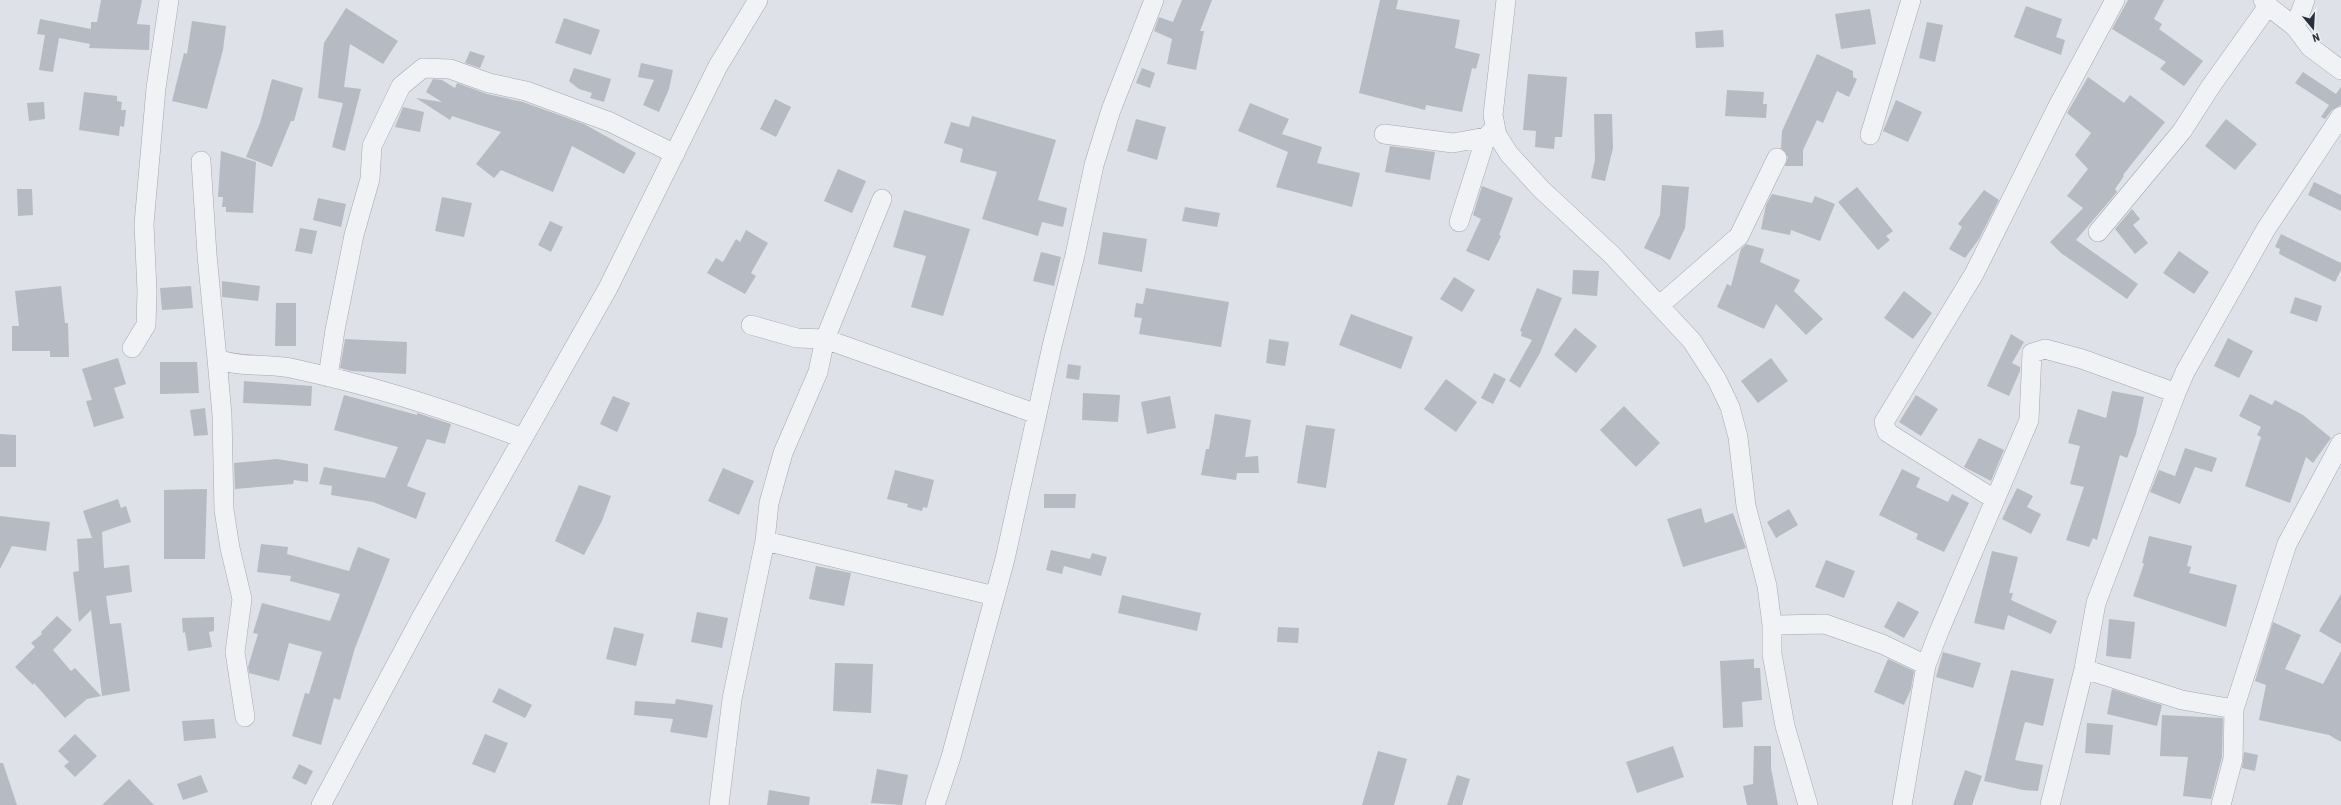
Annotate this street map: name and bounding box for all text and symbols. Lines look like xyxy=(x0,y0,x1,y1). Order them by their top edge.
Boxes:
north arrow xyxy=(2293,8,2333,48)
text: N xyxy=(2310,30,2321,44)

